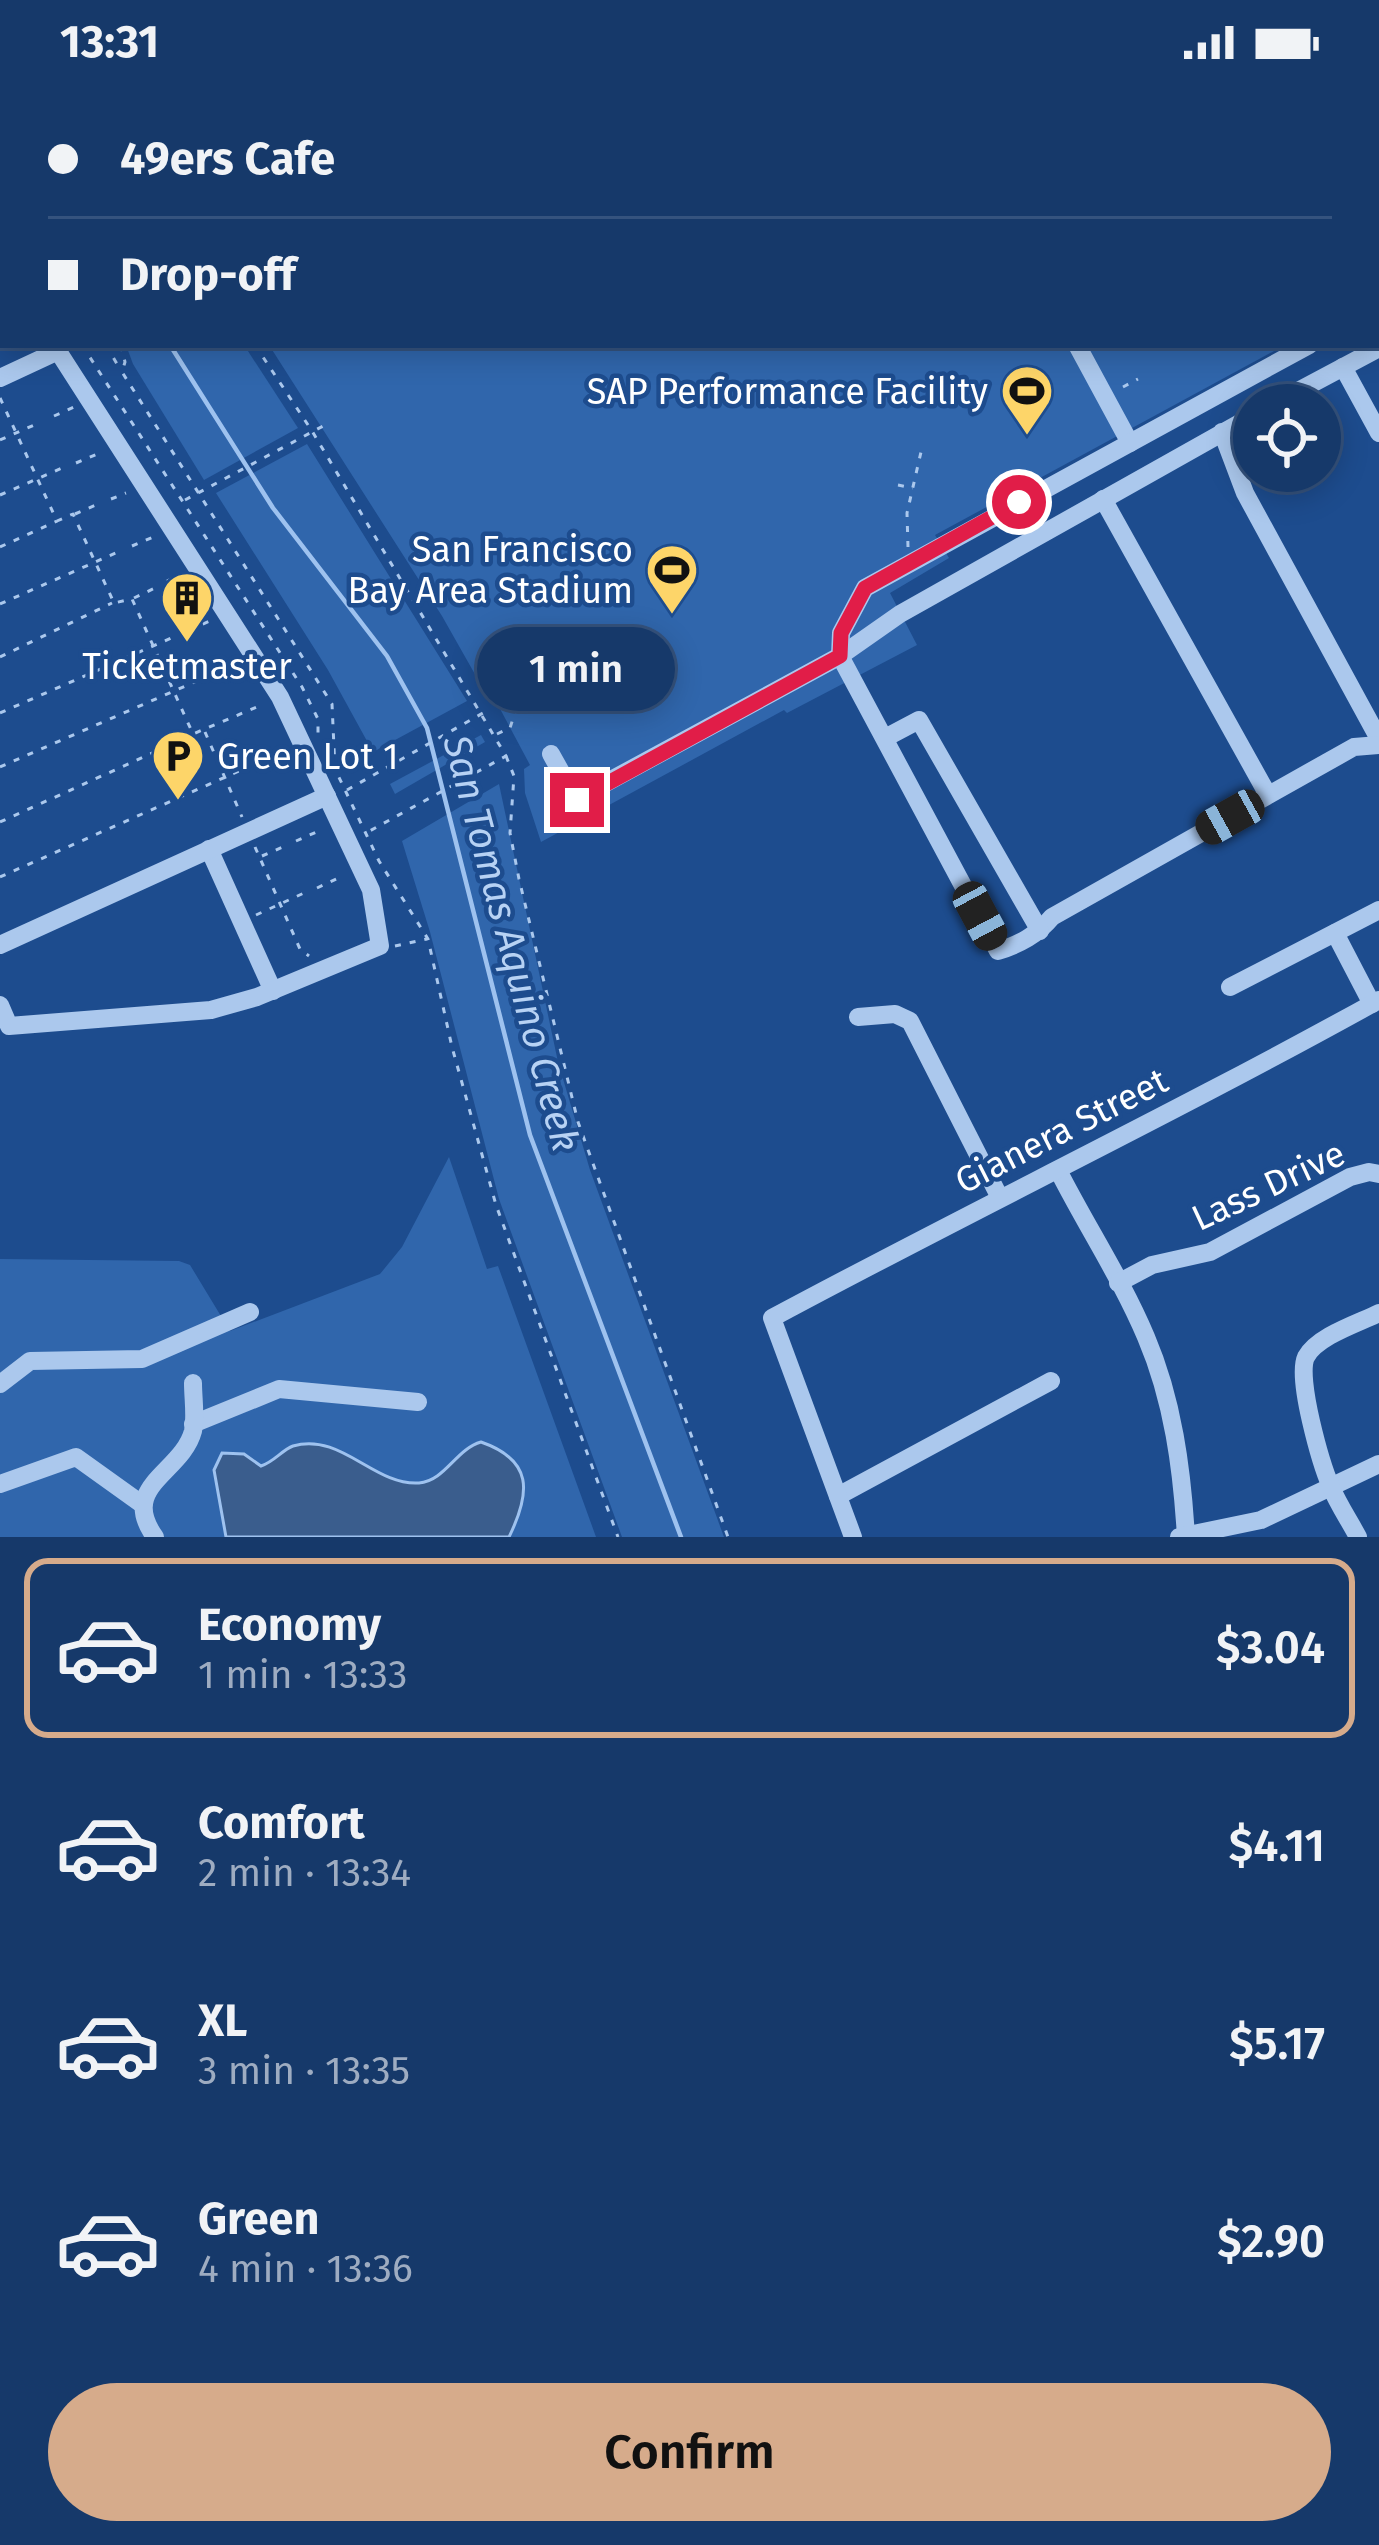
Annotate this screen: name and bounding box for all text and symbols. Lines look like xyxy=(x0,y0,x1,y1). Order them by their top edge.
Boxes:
text: 13:31 xyxy=(60,15,159,69)
text: 49ers Cafe xyxy=(120,132,335,186)
text: Drop-off xyxy=(120,248,296,302)
sports icon: SAP Performance Facility xyxy=(999,363,1055,437)
place label: SAP Performance Facility xyxy=(587,370,988,414)
map controls xyxy=(1233,384,1341,492)
button: locate xyxy=(1233,384,1341,492)
route start xyxy=(992,475,1046,529)
place label: San Francisco Bay Area Stadium xyxy=(348,528,633,613)
sports icon: San Francisco Bay Area Stadium xyxy=(644,542,700,616)
building icon: Ticketmaster xyxy=(159,570,215,644)
callout: 1 min xyxy=(478,626,676,710)
place label: Ticketmaster xyxy=(82,645,292,689)
text: 1 min xyxy=(529,646,623,692)
parking icon: Green Lot 1 xyxy=(150,728,206,802)
water label: San Tomas Aquino Creek xyxy=(433,729,589,1156)
place label: Green Lot 1 xyxy=(217,735,399,779)
route end xyxy=(550,773,604,827)
car xyxy=(1190,784,1270,850)
car xyxy=(947,876,1013,956)
street label: Gianera Street xyxy=(948,1058,1175,1203)
street label: Lass Drive xyxy=(1185,1131,1352,1241)
icon: car xyxy=(54,1594,162,1702)
text: Economy xyxy=(198,1598,381,1652)
text: $3.04 xyxy=(1216,1621,1325,1675)
text: 1 min · 13:33 xyxy=(198,1652,408,1698)
icon: car xyxy=(54,1792,162,1900)
text: Comfort xyxy=(198,1796,365,1850)
text: $4.11 xyxy=(1229,1819,1325,1873)
text: 2 min · 13:34 xyxy=(198,1850,411,1896)
icon: car xyxy=(54,1990,162,2098)
text: XL xyxy=(198,1994,247,2048)
text: $5.17 xyxy=(1229,2017,1325,2071)
text: 3 min · 13:35 xyxy=(198,2048,410,2094)
icon: car xyxy=(54,2188,162,2296)
text: Green xyxy=(198,2192,319,2246)
text: $2.90 xyxy=(1217,2215,1325,2269)
text: 4 min · 13:36 xyxy=(198,2246,413,2292)
button: Confirm xyxy=(48,2383,1331,2521)

